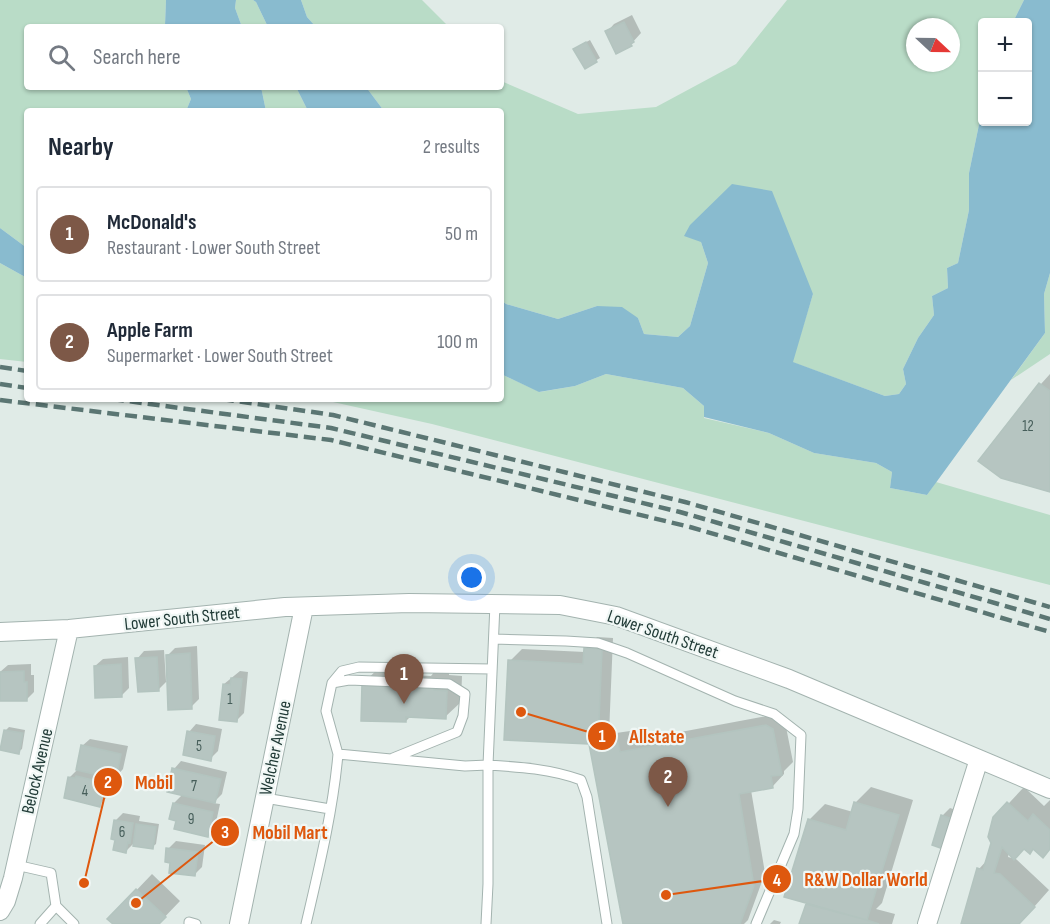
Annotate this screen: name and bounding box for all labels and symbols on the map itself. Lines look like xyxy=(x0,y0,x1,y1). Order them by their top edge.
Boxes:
north arrow xyxy=(906,18,960,72)
house number: 12 xyxy=(1022,417,1034,436)
your location xyxy=(457,563,486,592)
street label: Lower South Street xyxy=(123,602,241,635)
street label: Lower South Street xyxy=(605,606,722,663)
pin: 1 xyxy=(384,654,424,704)
house number: 1 xyxy=(227,690,233,709)
street label: Welcher Avenue xyxy=(255,699,296,797)
callout: Allstate xyxy=(587,717,697,755)
text: Allstate xyxy=(628,725,685,749)
street label: Belock Avenue xyxy=(17,726,58,816)
text: 1 xyxy=(598,726,606,747)
house number: 5 xyxy=(196,737,202,756)
pin: 2 xyxy=(648,758,688,807)
callout: Mobil xyxy=(93,763,185,801)
text: Mobil xyxy=(135,771,173,795)
text: 2 xyxy=(104,772,112,793)
house number: 7 xyxy=(191,777,197,796)
house number: 4 xyxy=(82,782,88,801)
house number: 9 xyxy=(188,810,194,829)
callout: Mobil Mart xyxy=(210,813,339,851)
text: Mobil Mart xyxy=(252,821,328,845)
text: 3 xyxy=(221,822,229,843)
house number: 6 xyxy=(119,823,125,842)
callout: R&W Dollar World xyxy=(762,860,939,898)
text: R&W Dollar World xyxy=(804,868,928,892)
text: 4 xyxy=(773,870,782,891)

